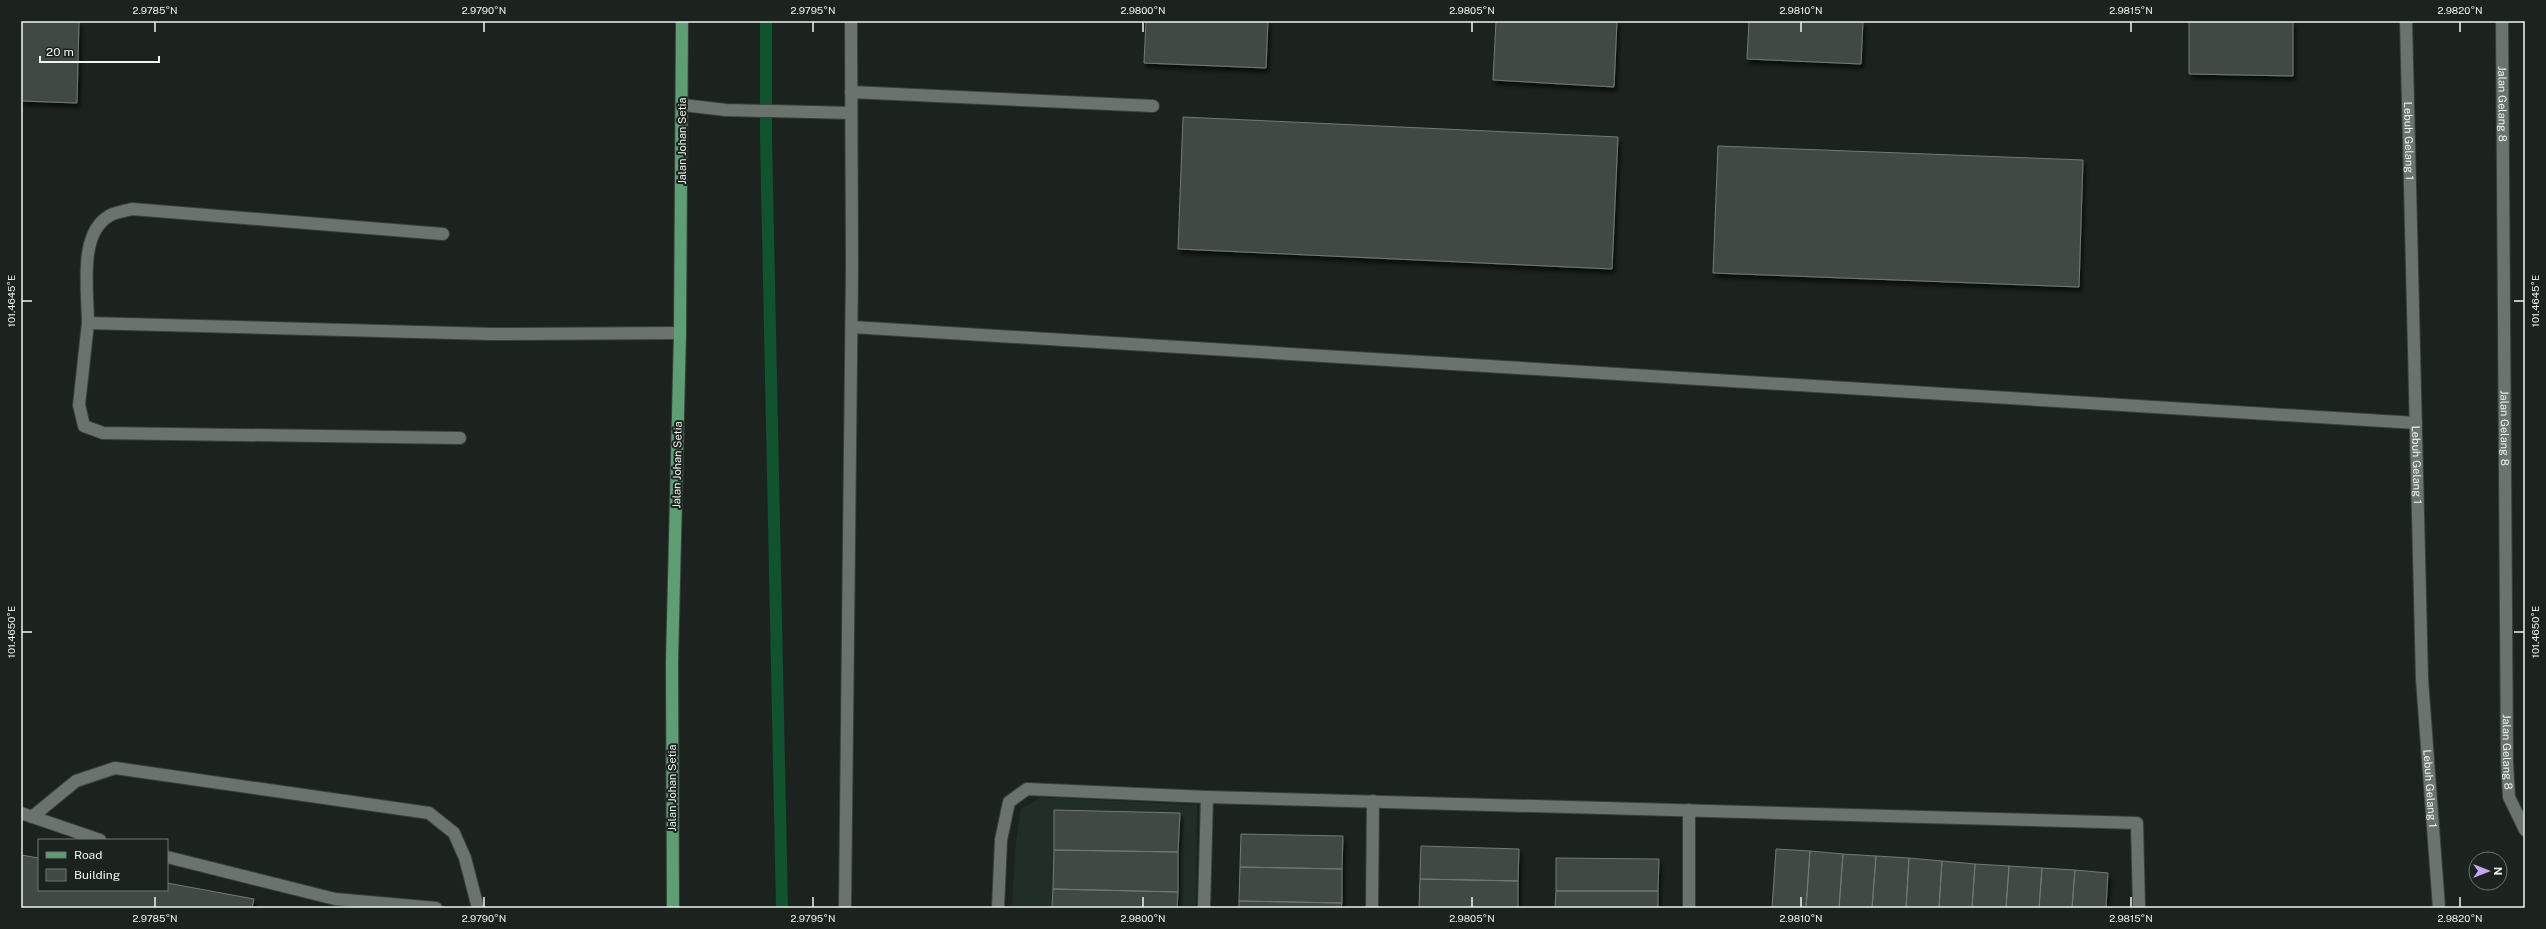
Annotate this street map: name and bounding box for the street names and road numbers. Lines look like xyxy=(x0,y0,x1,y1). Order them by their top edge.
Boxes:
street label: Jalan Gelang 8 xyxy=(2496,66,2509,142)
street label: Jalan Johan Setia xyxy=(676,97,688,185)
street label: Lebuh Gelang 1 xyxy=(2402,102,2416,180)
street label: Jalan Gelang 8 xyxy=(2498,390,2511,466)
street label: Jalan Johan Setia xyxy=(670,421,684,509)
street label: Lebuh Gelang 1 xyxy=(2410,425,2424,504)
street label: Jalan Gelang 8 xyxy=(2501,714,2515,790)
street label: Jalan Johan Setia xyxy=(666,744,678,832)
street label: Lebuh Gelang 1 xyxy=(2421,749,2439,828)

